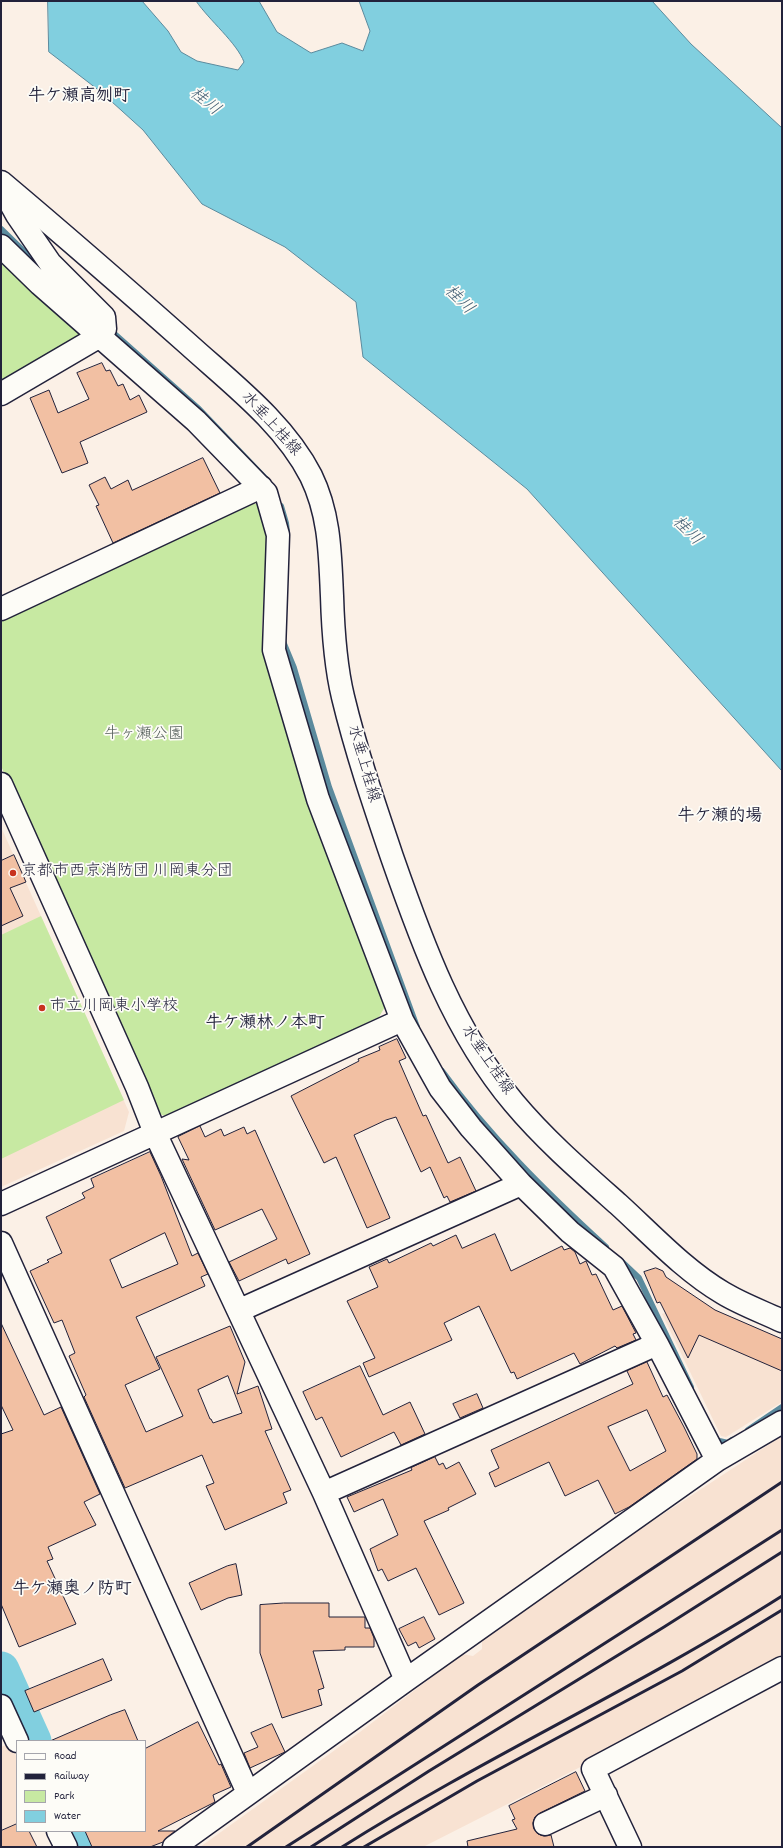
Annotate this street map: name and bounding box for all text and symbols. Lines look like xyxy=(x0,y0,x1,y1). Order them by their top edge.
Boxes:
water label: 桂川 xyxy=(184,84,224,122)
district label: 牛ケ瀬高刎町 xyxy=(28,88,130,108)
water label: 桂川 xyxy=(439,282,477,320)
street label: 水垂上桂線 xyxy=(236,389,304,461)
water label: 桂川 xyxy=(667,513,705,551)
street label: 水垂上桂線 xyxy=(342,723,382,805)
park label: 牛ヶ瀬公園 xyxy=(104,726,184,746)
district label: 牛ケ瀬的場 xyxy=(678,808,762,828)
place label: 京都市西京消防団 川岡東分団 xyxy=(21,863,233,883)
marker: 京都市西京消防団 川岡東分団 xyxy=(8,868,18,878)
place label: 市立川岡東小学校 xyxy=(50,998,178,1018)
marker: 市立川岡東小学校 xyxy=(37,1003,47,1013)
district label: 牛ケ瀬林ノ本町 xyxy=(206,1015,324,1035)
street label: 水垂上桂線 xyxy=(456,1022,516,1100)
district label: 牛ケ瀬奥ノ防町 xyxy=(13,1581,131,1601)
legend xyxy=(16,1740,146,1832)
text: Road xyxy=(54,1748,76,1765)
text: Railway xyxy=(54,1768,89,1785)
text: Park xyxy=(54,1788,74,1805)
text: Water xyxy=(54,1808,81,1825)

